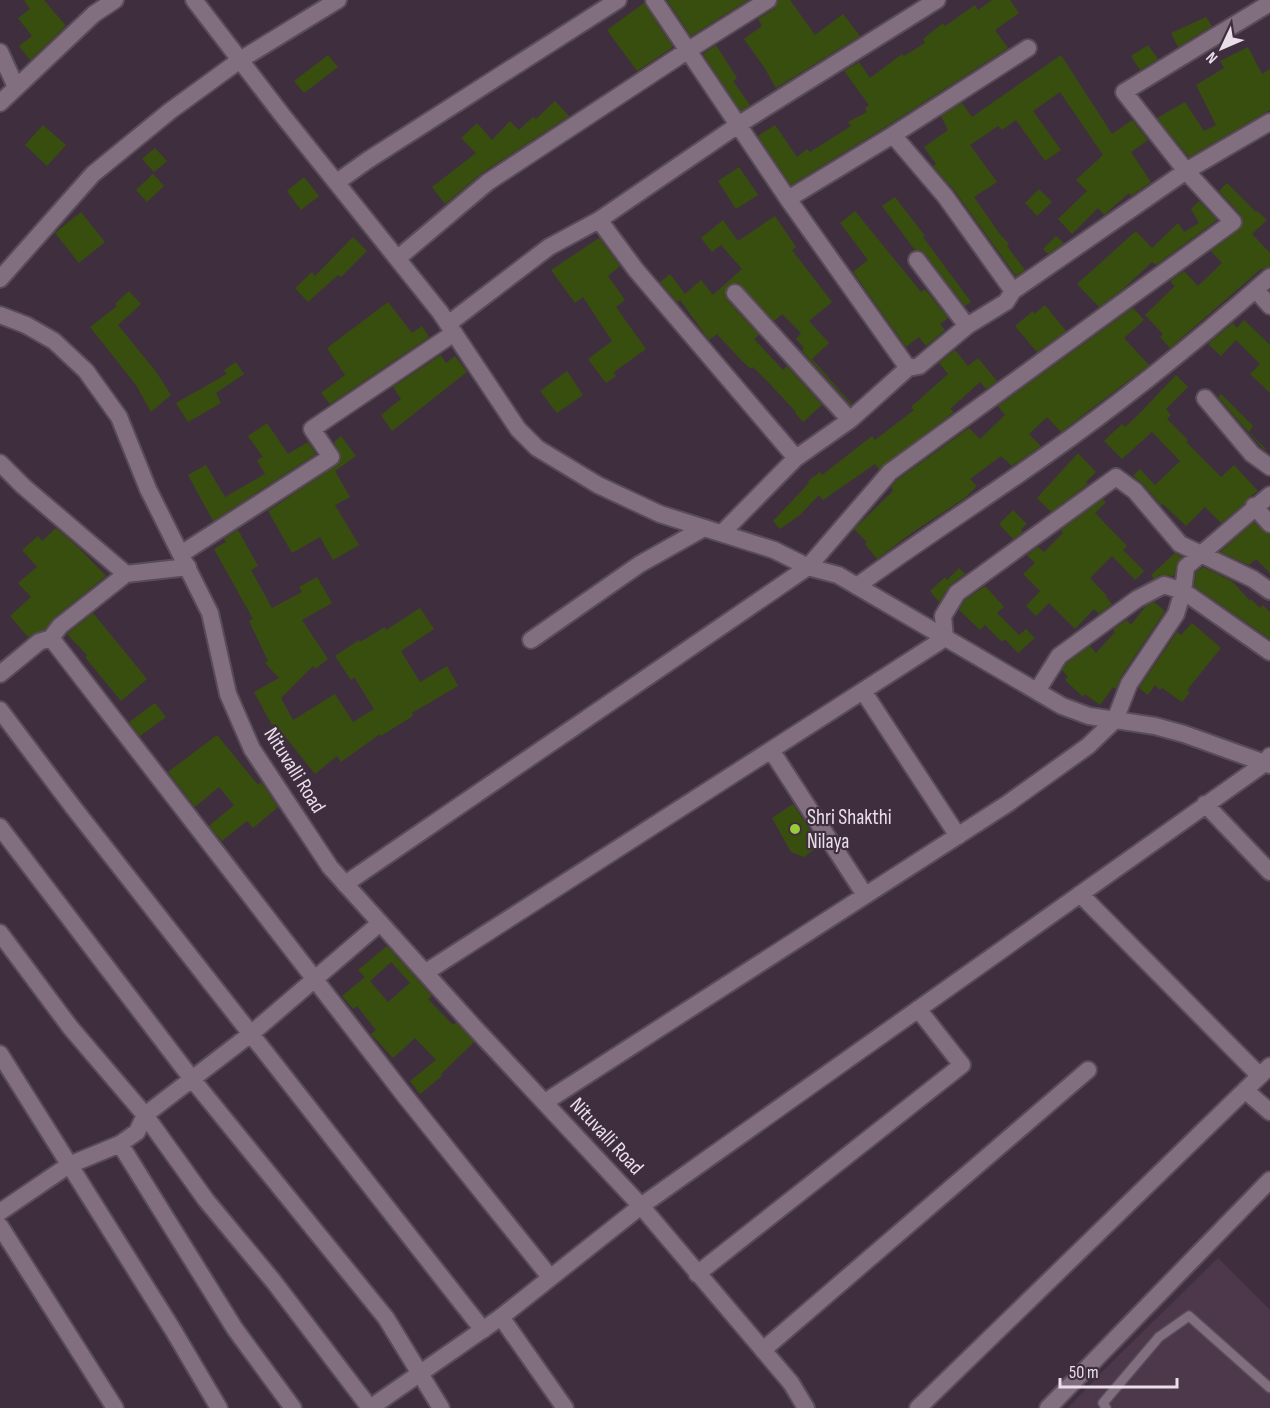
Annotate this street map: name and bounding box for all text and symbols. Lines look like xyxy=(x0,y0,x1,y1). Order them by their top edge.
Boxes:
north arrow xyxy=(1192,18,1252,78)
text: N xyxy=(1202,48,1222,67)
street label: Nituvalli Road xyxy=(258,723,331,818)
place label: Shri Shakthi Nilaya xyxy=(807,805,892,854)
marker: Shri Shakthi Nilaya xyxy=(788,822,802,836)
street label: Nituvalli Road xyxy=(565,1093,649,1180)
scale bar xyxy=(1060,1351,1177,1389)
text: 50 m xyxy=(1069,1362,1099,1383)

